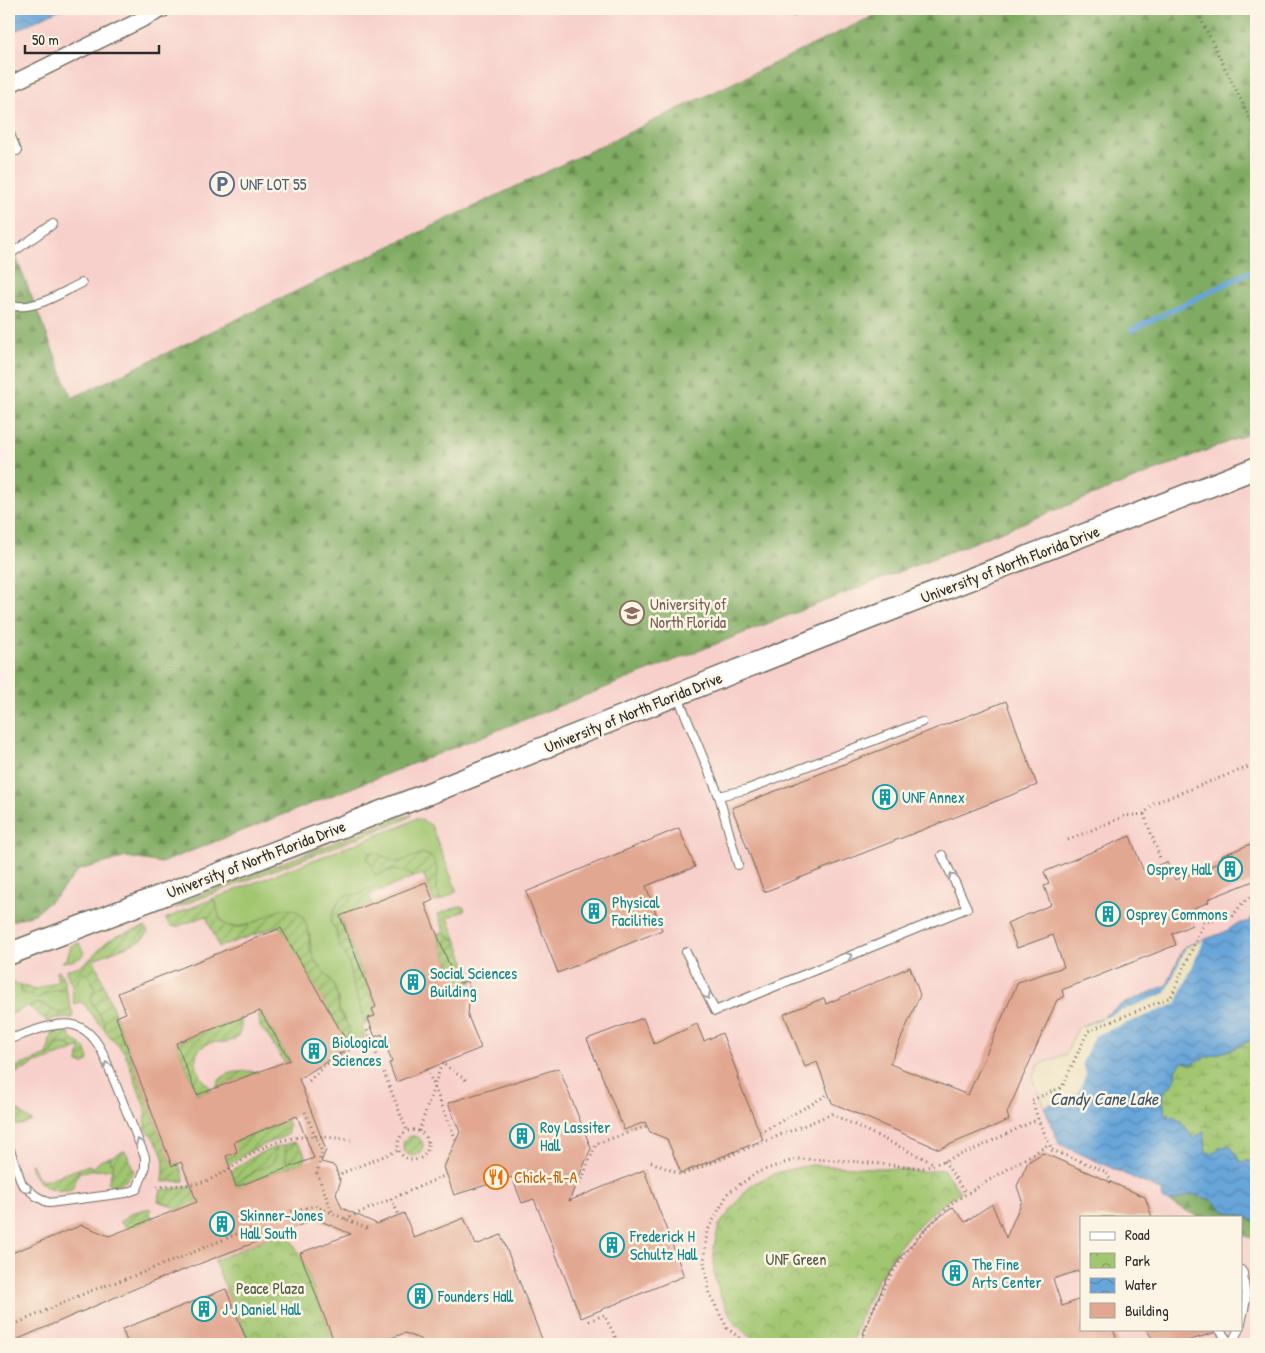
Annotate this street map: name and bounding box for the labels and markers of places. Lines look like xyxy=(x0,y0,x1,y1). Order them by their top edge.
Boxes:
parking icon: UNF LOT 55 xyxy=(209,171,235,197)
place label: UNF LOT 55 xyxy=(240,173,307,195)
place label: University of North Florida xyxy=(650,593,727,633)
school or university icon: University of North Florida xyxy=(619,600,645,626)
building icon: UNF Annex xyxy=(872,784,898,810)
place label: UNF Annex xyxy=(902,786,965,808)
building icon: Osprey Hall xyxy=(1217,856,1243,882)
place label: Osprey Hall xyxy=(1146,858,1212,880)
place label: Physical Facilities xyxy=(611,891,664,931)
building icon: Physical Facilities xyxy=(581,898,607,924)
building icon: Osprey Commons xyxy=(1095,901,1121,927)
place label: Osprey Commons xyxy=(1126,903,1228,925)
place label: Social Sciences Building xyxy=(430,962,517,1002)
building icon: Social Sciences Building xyxy=(400,969,426,995)
place label: Biological Sciences xyxy=(332,1031,389,1071)
building icon: Biological Sciences xyxy=(301,1038,327,1064)
place label: Roy Lassiter Hall xyxy=(540,1116,610,1156)
building icon: Roy Lassiter Hall xyxy=(509,1123,535,1149)
restaurant icon: Chick-fil-A xyxy=(483,1164,509,1190)
place label: Chick-fil-A xyxy=(514,1166,578,1188)
place label: Skinner-Jones Hall South xyxy=(240,1204,323,1244)
building icon: Skinner-Jones Hall South xyxy=(209,1211,235,1237)
place label: Frederick H Schultz Hall xyxy=(629,1225,698,1265)
building icon: Frederick H Schultz Hall xyxy=(599,1232,625,1258)
place label: The Fine Arts Center xyxy=(972,1253,1042,1293)
building icon: The Fine Arts Center xyxy=(942,1260,968,1286)
building icon: Founders Hall xyxy=(407,1283,433,1309)
place label: Founders Hall xyxy=(437,1285,513,1307)
building icon: J J Daniel Hall xyxy=(191,1296,217,1322)
place label: J J Daniel Hall xyxy=(222,1298,301,1320)

